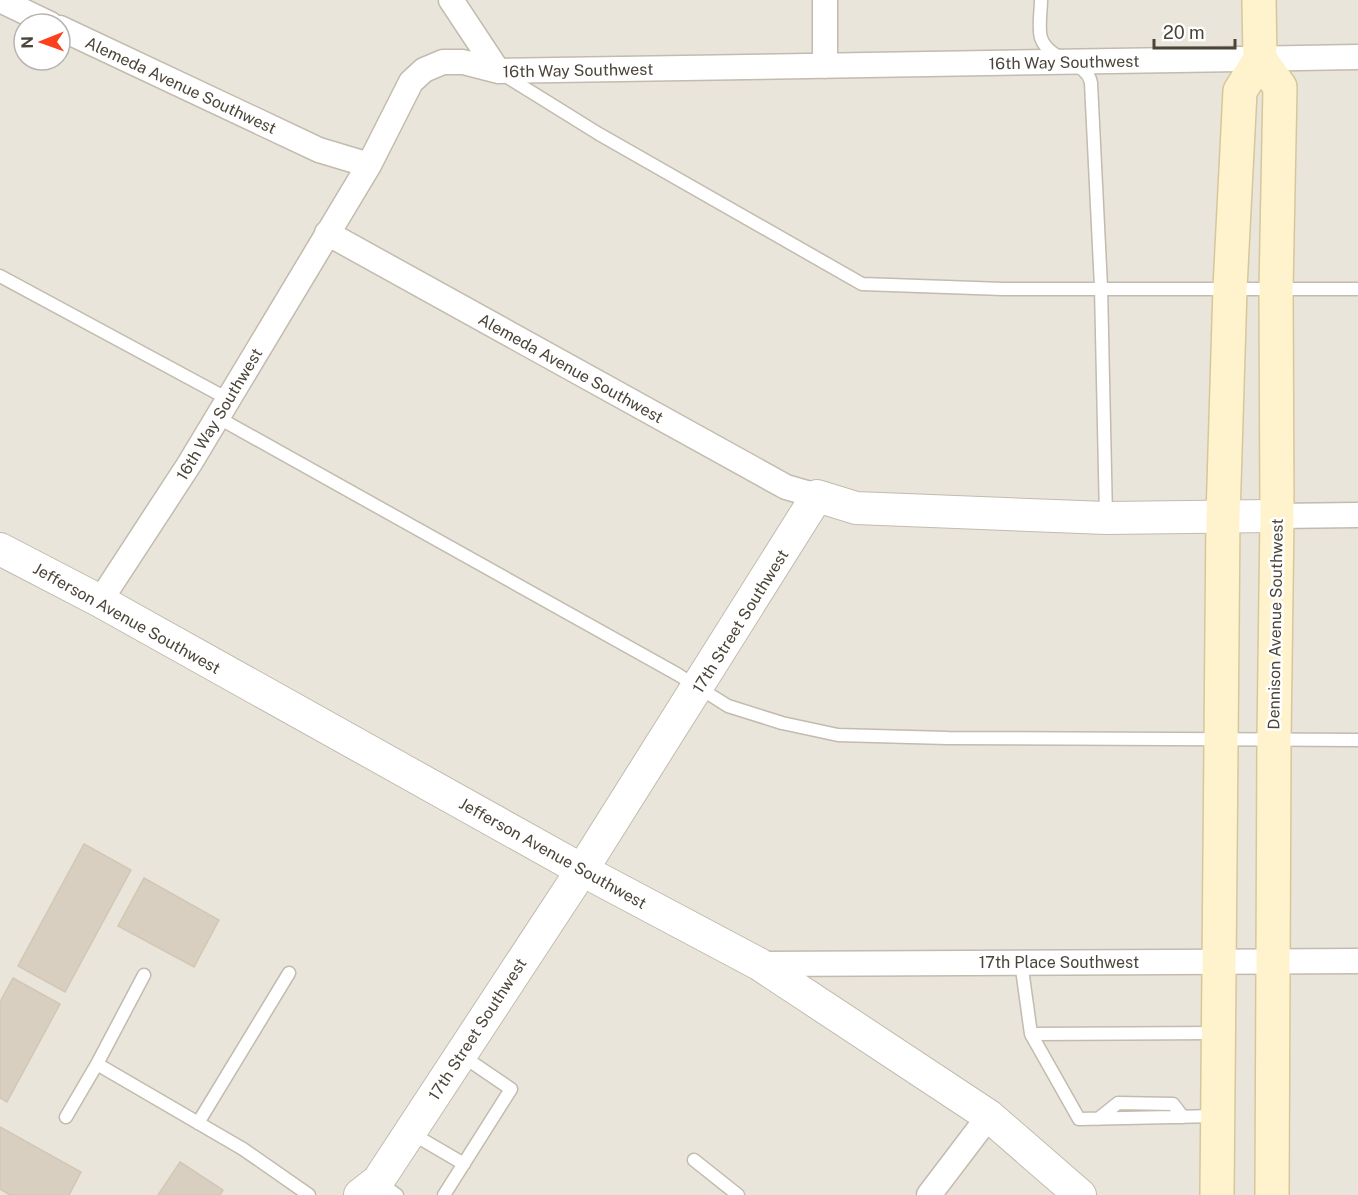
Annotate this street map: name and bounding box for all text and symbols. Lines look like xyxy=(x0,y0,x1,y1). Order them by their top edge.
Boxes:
north arrow xyxy=(12,12,72,72)
scale bar xyxy=(1154,12,1235,50)
text: 20 m xyxy=(1163,22,1205,43)
street label: Alemeda Avenue Southwest xyxy=(82,33,279,138)
text: N xyxy=(18,36,37,49)
street label: 16th Way Southwest xyxy=(989,52,1139,73)
street label: 16th Way Southwest xyxy=(503,60,653,81)
street label: Alemeda Avenue Southwest xyxy=(475,310,667,427)
street label: 16th Way Southwest xyxy=(172,345,266,484)
street label: Dennison Avenue Southwest xyxy=(1264,518,1287,730)
street label: 17th Street Southwest xyxy=(688,546,792,697)
street label: Jefferson Avenue Southwest xyxy=(30,559,224,678)
street label: Jefferson Avenue Southwest xyxy=(456,794,650,913)
street label: 17th Place Southwest xyxy=(979,953,1139,972)
street label: 17th Street Southwest xyxy=(424,955,531,1104)

